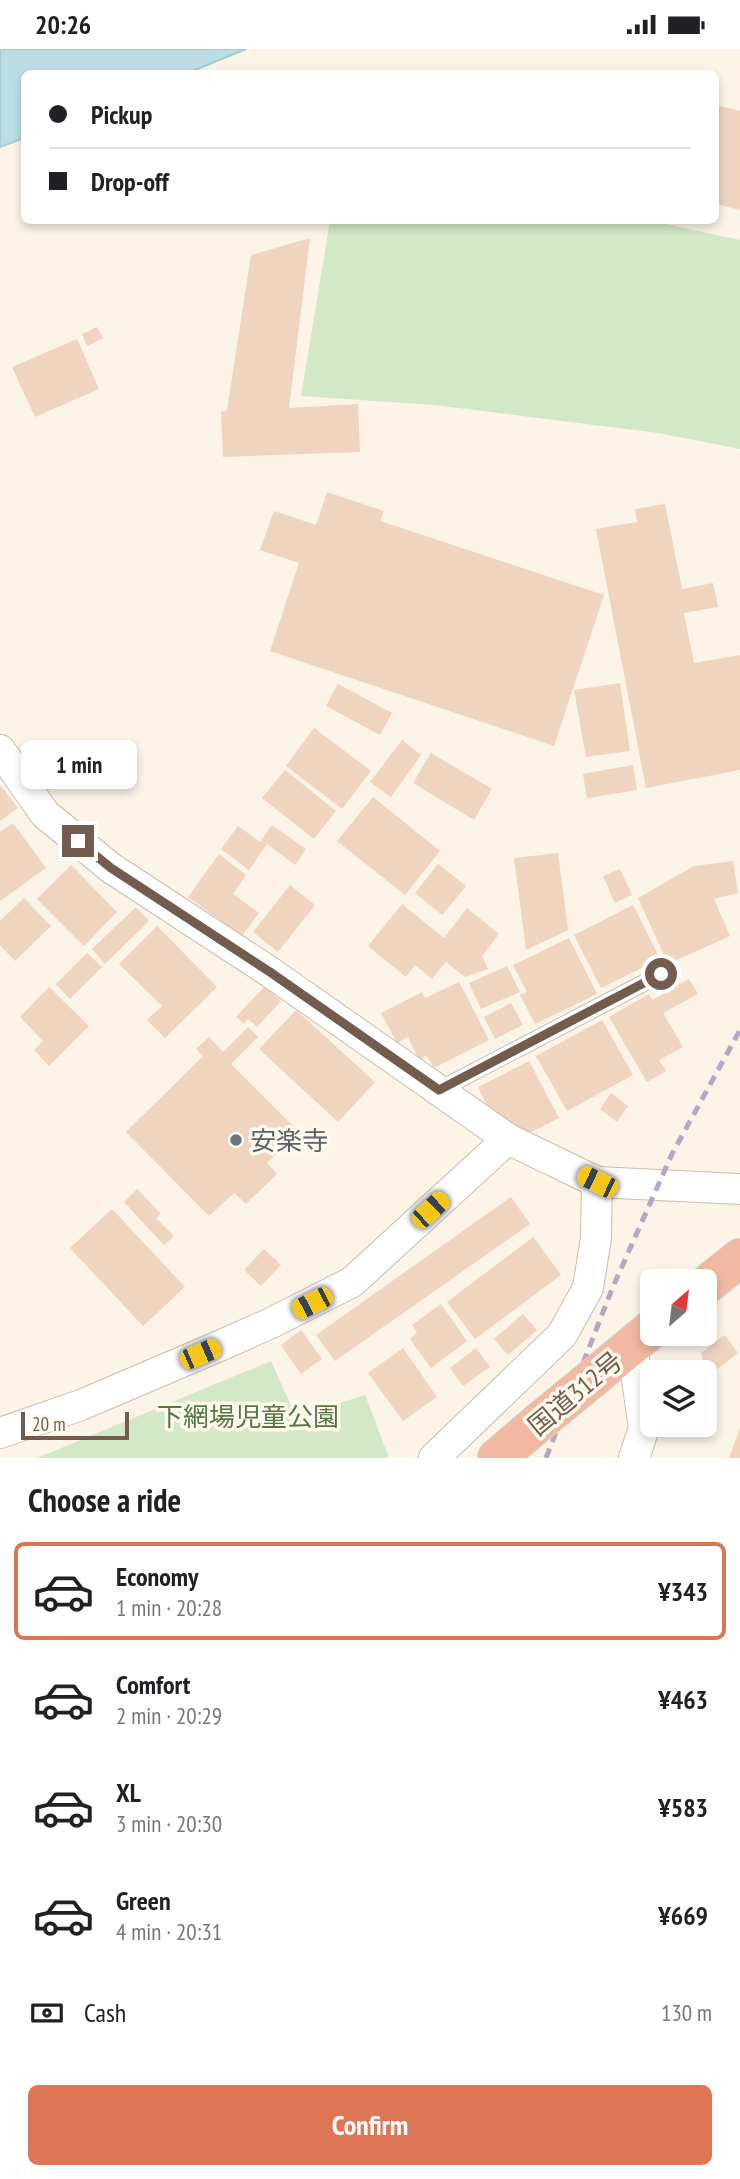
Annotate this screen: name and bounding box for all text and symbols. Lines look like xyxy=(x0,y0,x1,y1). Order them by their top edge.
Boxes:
text: 20:26 xyxy=(35,8,91,41)
text: Pickup xyxy=(91,98,152,131)
text: Drop-off xyxy=(91,165,169,198)
callout: 1 min xyxy=(20,739,136,789)
text: 1 min xyxy=(56,750,102,779)
route end xyxy=(62,825,94,857)
route start xyxy=(645,958,677,990)
place label: 安楽寺 xyxy=(250,1124,328,1157)
marker: 安楽寺 xyxy=(228,1132,244,1148)
car xyxy=(574,1163,621,1201)
car xyxy=(408,1188,453,1232)
north arrow xyxy=(640,1269,718,1346)
map controls xyxy=(640,1269,717,1437)
car xyxy=(289,1284,336,1322)
car xyxy=(177,1336,224,1372)
street label: 国道312号 xyxy=(521,1344,629,1442)
button: layers xyxy=(640,1360,717,1437)
park label: 下網場児童公園 xyxy=(157,1400,339,1433)
scale bar xyxy=(21,1409,130,1441)
text: 20 m xyxy=(32,1412,66,1436)
text: Choose a ride xyxy=(28,1479,181,1521)
icon: car xyxy=(32,1560,95,1623)
text: Economy xyxy=(116,1560,198,1593)
text: ¥343 xyxy=(658,1575,708,1608)
text: 1 min · 20:28 xyxy=(116,1593,222,1622)
icon: car xyxy=(32,1668,95,1731)
text: Comfort xyxy=(116,1668,190,1701)
text: ¥463 xyxy=(658,1683,708,1716)
text: 2 min · 20:29 xyxy=(116,1701,222,1730)
icon: car xyxy=(32,1776,95,1839)
text: XL xyxy=(116,1776,141,1809)
text: ¥583 xyxy=(658,1791,708,1824)
text: 3 min · 20:30 xyxy=(116,1809,222,1838)
icon: car xyxy=(32,1884,95,1947)
text: Green xyxy=(116,1884,171,1917)
text: ¥669 xyxy=(658,1899,708,1932)
text: 4 min · 20:31 xyxy=(116,1917,222,1946)
icon: cash xyxy=(28,1994,66,2032)
text: Cash xyxy=(84,1996,126,2029)
text: 130 m xyxy=(661,1998,712,2027)
button: Confirm xyxy=(28,2085,712,2165)

